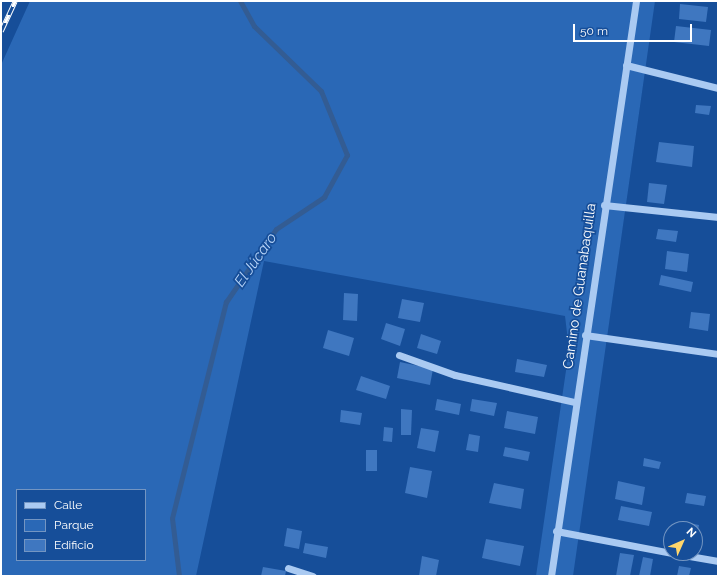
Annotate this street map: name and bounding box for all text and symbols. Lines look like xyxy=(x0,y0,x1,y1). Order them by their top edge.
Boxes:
scale bar xyxy=(575,16,694,42)
text: 50 m xyxy=(580,24,608,38)
street label: Camino de Guanabaquilla xyxy=(559,202,599,370)
water label: El Júcaro xyxy=(231,229,281,291)
legend xyxy=(16,489,146,561)
text: Calle xyxy=(54,498,82,512)
text: Parque xyxy=(54,518,94,532)
north arrow xyxy=(663,521,703,561)
text: N xyxy=(684,525,699,540)
text: Edificio xyxy=(54,538,94,552)

